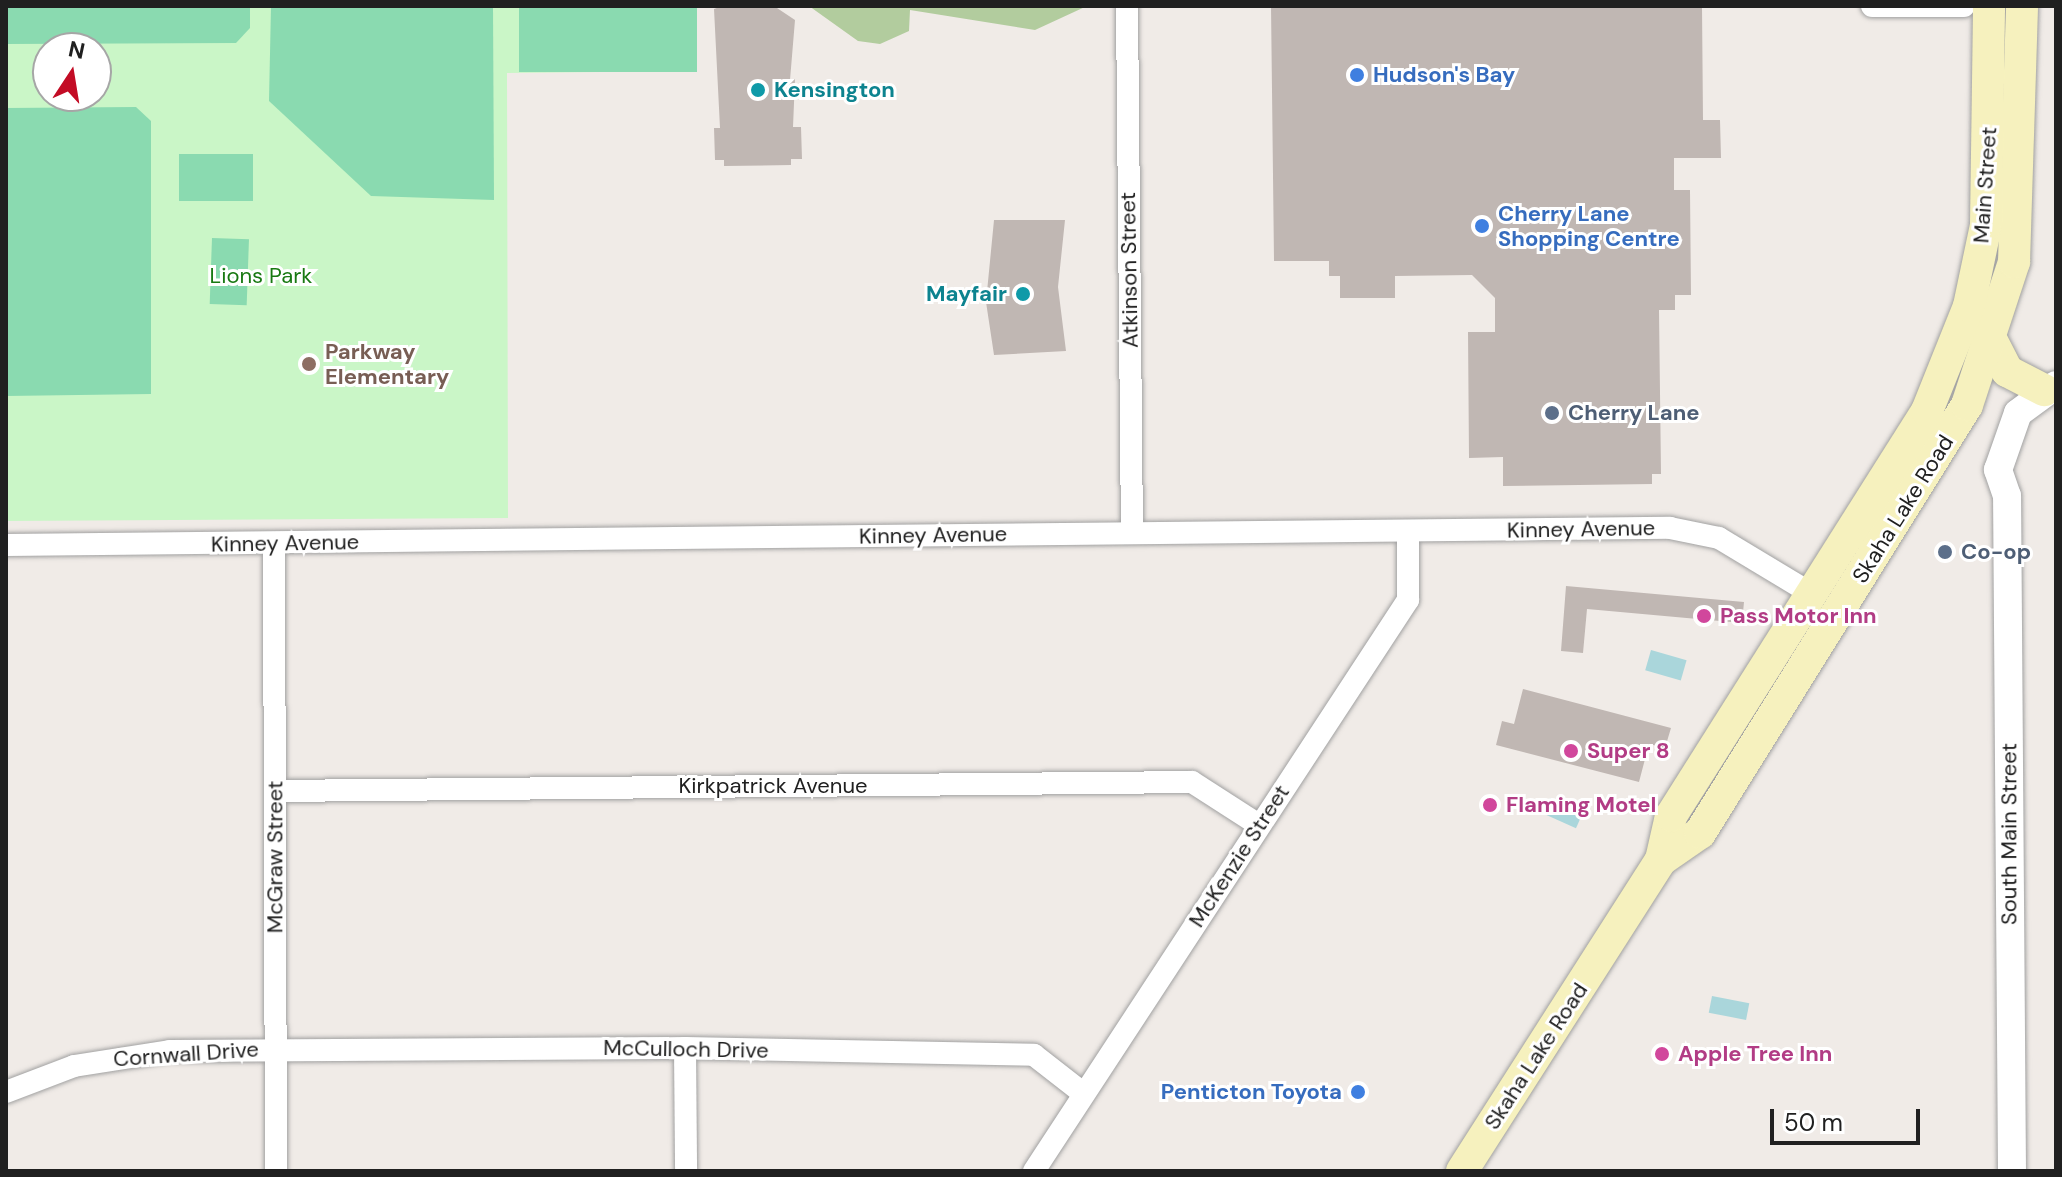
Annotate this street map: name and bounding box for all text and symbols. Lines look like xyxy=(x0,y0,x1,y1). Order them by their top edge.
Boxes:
north arrow xyxy=(32,32,112,112)
text: N xyxy=(66,34,88,66)
place label: Hudson's Bay xyxy=(1373,62,1515,88)
marker: Hudson's Bay xyxy=(1348,66,1366,84)
place label: Kensington xyxy=(774,77,895,103)
marker: Kensington xyxy=(749,81,767,99)
street label: Main Street xyxy=(1968,126,2002,244)
street label: Atkinson Street xyxy=(1114,192,1144,348)
place label: Cherry Lane Shopping Centre xyxy=(1498,200,1680,252)
marker: Cherry Lane Shopping Centre xyxy=(1473,217,1491,235)
park label: Lions Park xyxy=(210,263,312,289)
place label: Mayfair xyxy=(926,281,1007,307)
marker: Mayfair xyxy=(1014,285,1032,303)
place label: Parkway Elementary xyxy=(325,338,449,390)
marker: Parkway Elementary xyxy=(300,355,318,373)
place label: Cherry Lane xyxy=(1568,400,1700,426)
marker: Cherry Lane xyxy=(1543,404,1561,422)
street label: Skaha Lake Road xyxy=(1847,430,1959,588)
street label: Kinney Avenue xyxy=(1507,515,1655,543)
street label: Kinney Avenue xyxy=(859,521,1007,549)
street label: Kinney Avenue xyxy=(211,529,359,557)
place label: Co-op xyxy=(1961,539,2031,565)
marker: Co-op xyxy=(1936,543,1954,561)
place label: Pass Motor Inn xyxy=(1720,603,1877,629)
marker: Pass Motor Inn xyxy=(1695,607,1713,625)
place label: Super 8 xyxy=(1587,738,1670,764)
marker: Super 8 xyxy=(1562,742,1580,760)
street label: South Main Street xyxy=(1996,743,2022,925)
street label: Kirkpatrick Avenue xyxy=(678,773,868,799)
street label: McKenzie Street xyxy=(1183,780,1295,932)
street label: McGraw Street xyxy=(262,781,288,933)
place label: Flaming Motel xyxy=(1506,792,1656,818)
marker: Flaming Motel xyxy=(1481,796,1499,814)
street label: Skaha Lake Road xyxy=(1479,978,1593,1134)
street label: McCulloch Drive xyxy=(603,1034,769,1064)
street label: Cornwall Drive xyxy=(112,1036,260,1072)
place label: Apple Tree Inn xyxy=(1678,1041,1832,1067)
marker: Apple Tree Inn xyxy=(1653,1045,1671,1063)
place label: Penticton Toyota xyxy=(1161,1079,1342,1105)
marker: Penticton Toyota xyxy=(1349,1083,1367,1101)
scale bar xyxy=(1774,1093,1924,1143)
text: 50 m xyxy=(1784,1107,1843,1138)

